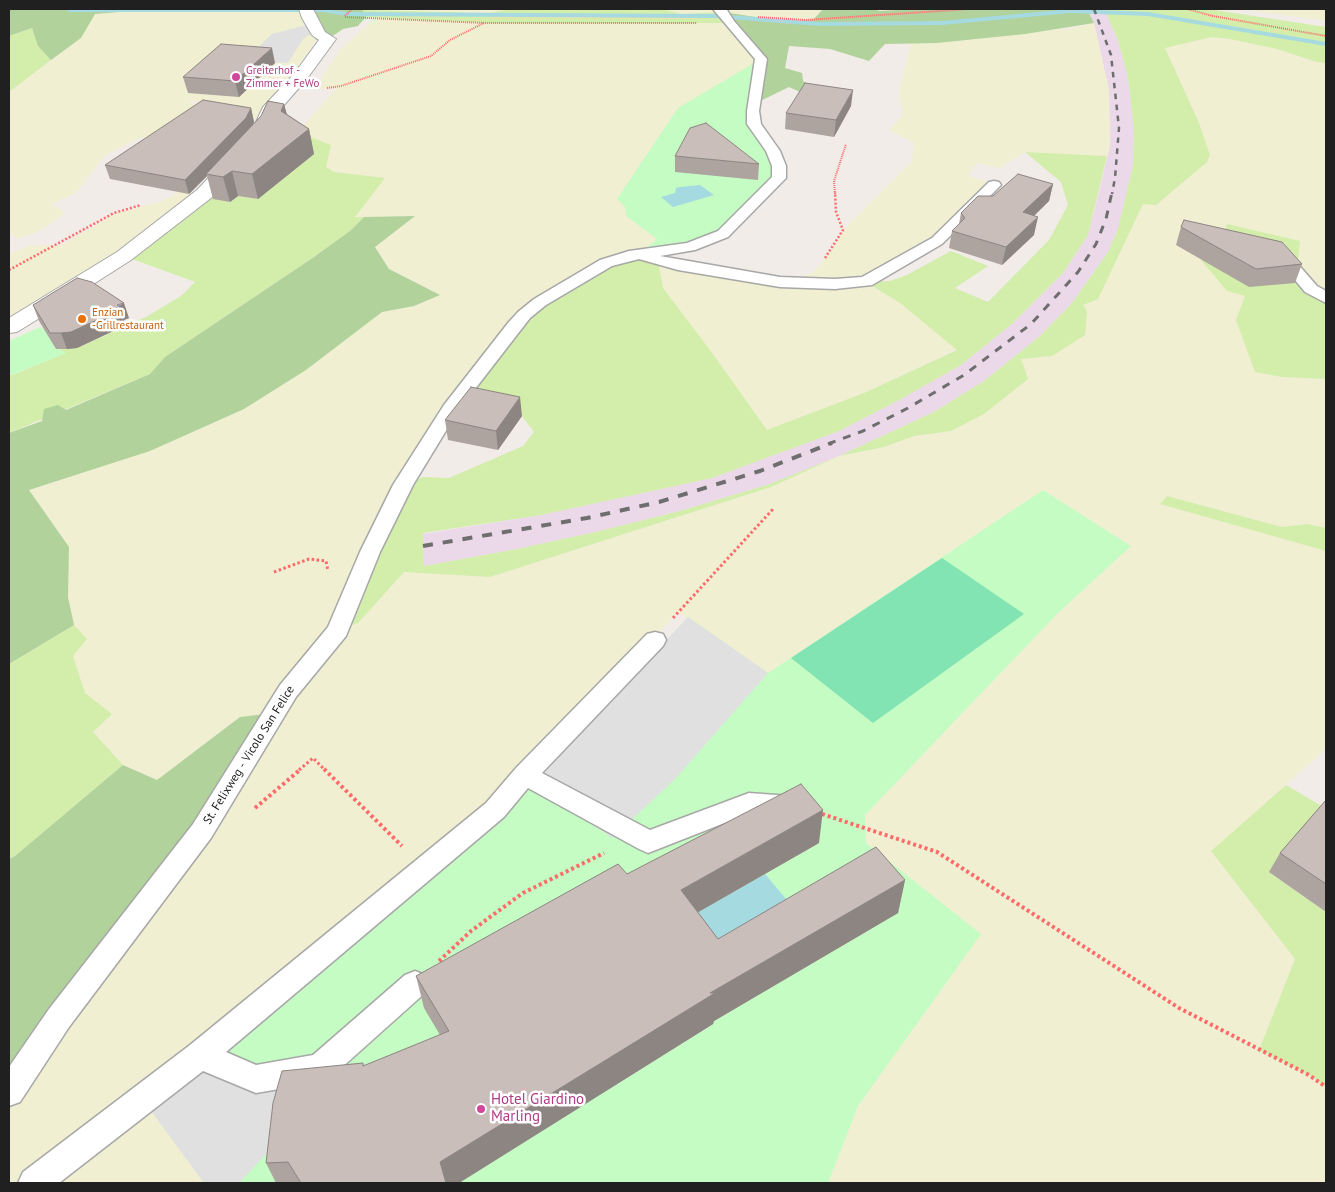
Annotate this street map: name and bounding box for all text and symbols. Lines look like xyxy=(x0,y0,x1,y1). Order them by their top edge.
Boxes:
place label: Greiterhof - Zimmer + FeWo xyxy=(246,64,319,90)
marker: Greiterhof - Zimmer + FeWo xyxy=(230,71,242,83)
place label: Enzian -Grillrestaurant xyxy=(92,306,164,332)
marker: Enzian -Grillrestaurant xyxy=(76,313,88,325)
street label: St. Felixweg - Vicolo San Felice xyxy=(200,683,298,827)
place label: Hotel Giardino Marling xyxy=(491,1091,584,1126)
marker: Hotel Giardino Marling xyxy=(475,1103,487,1115)

